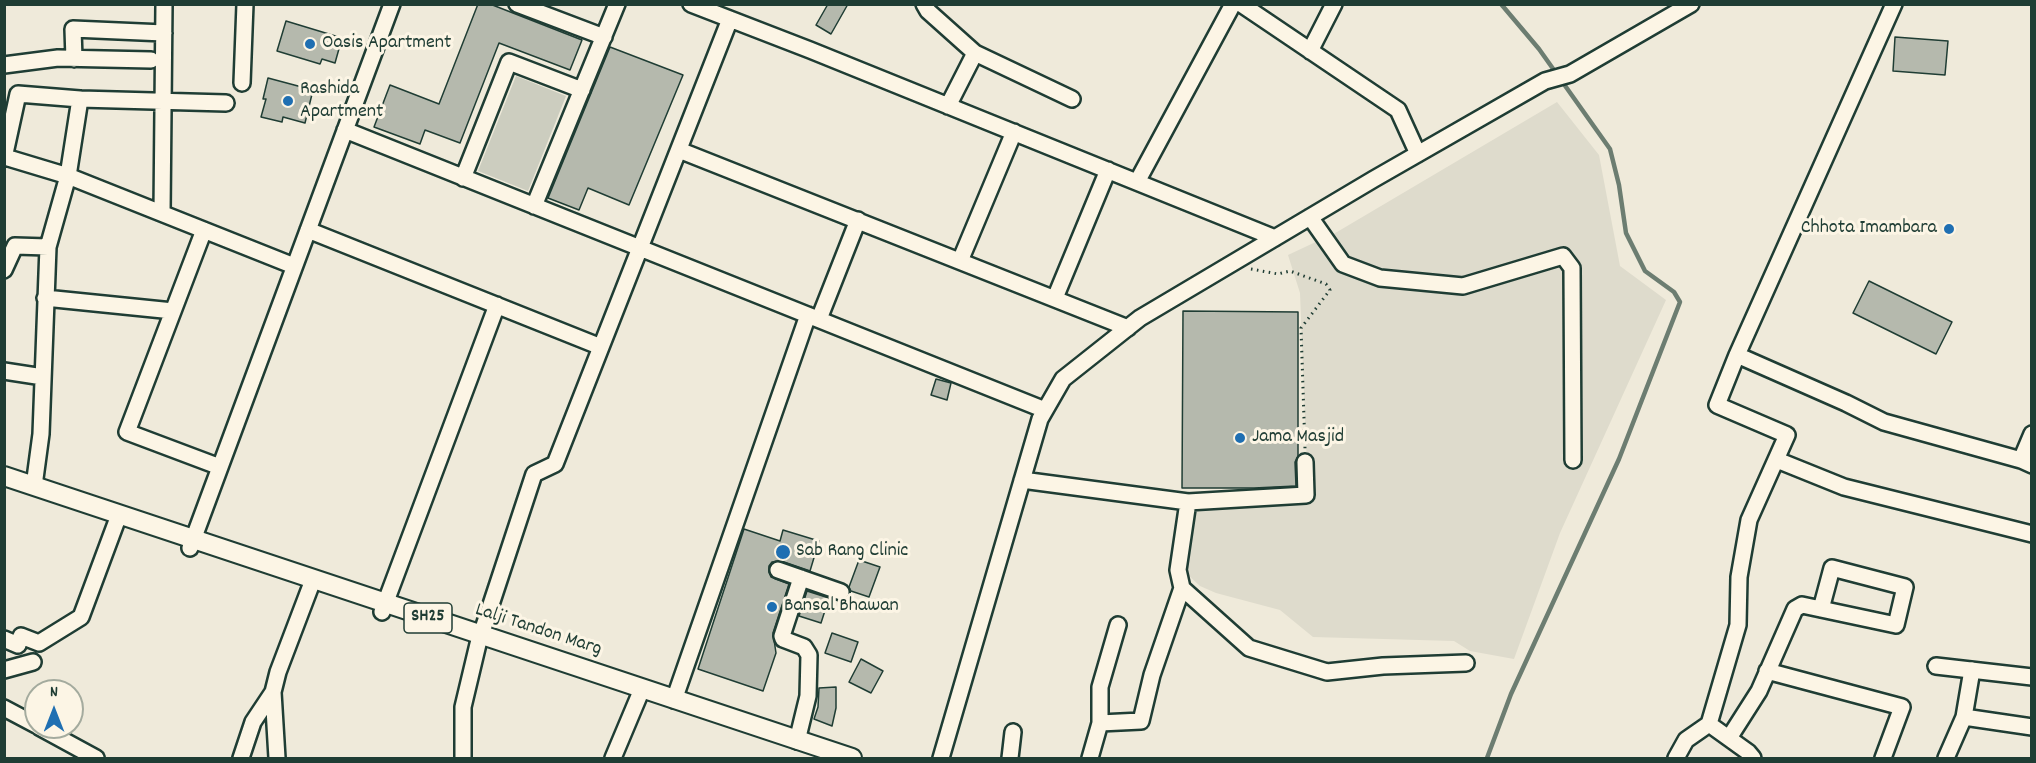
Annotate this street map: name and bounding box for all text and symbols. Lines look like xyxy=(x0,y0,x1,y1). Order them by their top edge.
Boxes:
place label: Oasis Apartment xyxy=(322,32,451,56)
marker: Oasis Apartment xyxy=(303,37,317,51)
place label: Rashida Apartment xyxy=(300,78,383,125)
marker: Rashida Apartment xyxy=(281,94,295,108)
place label: Chhota Imambara xyxy=(1801,217,1937,241)
marker: Chhota Imambara xyxy=(1942,222,1956,236)
place label: Jama Masjid xyxy=(1252,426,1344,450)
marker: Jama Masjid xyxy=(1233,431,1247,445)
place label: Sab Rang Clinic xyxy=(796,540,908,564)
marker: Sab Rang Clinic xyxy=(774,543,792,561)
place label: Bansal Bhawan xyxy=(784,595,899,619)
street label: Lalji Tandon Marg xyxy=(472,599,604,663)
marker: Bansal Bhawan xyxy=(765,600,779,614)
road number: SH25 xyxy=(404,603,452,633)
north arrow xyxy=(24,679,84,739)
text: N xyxy=(50,681,58,704)

